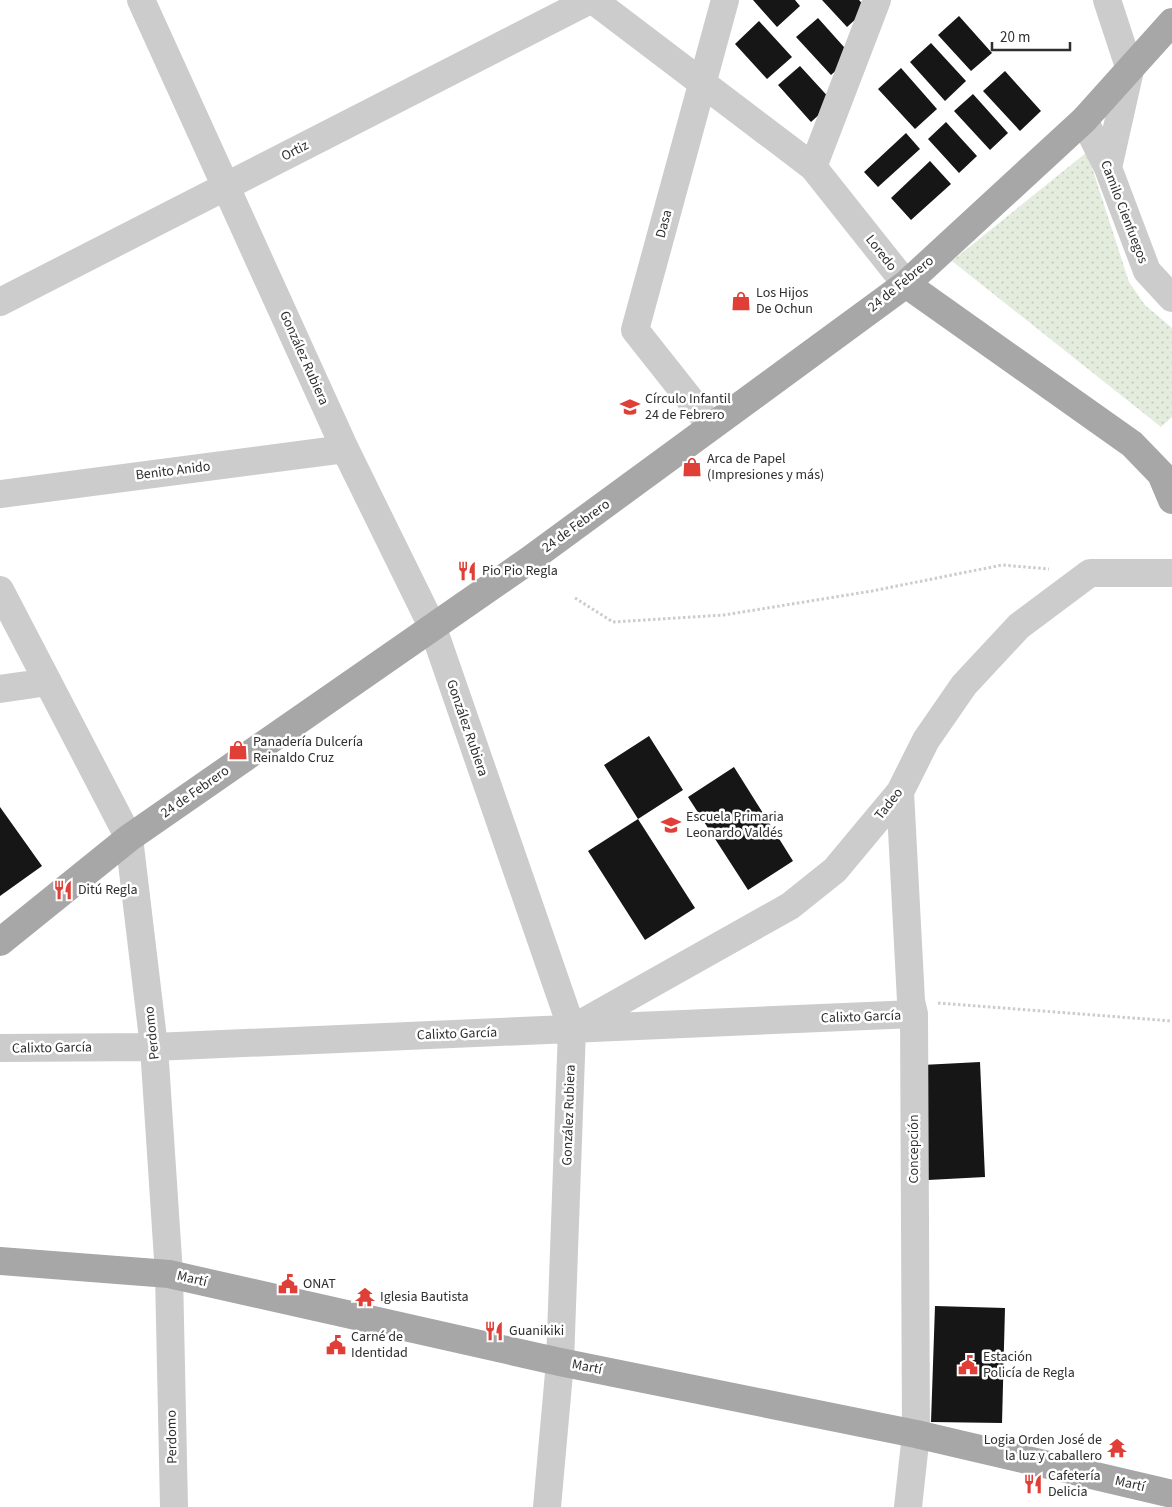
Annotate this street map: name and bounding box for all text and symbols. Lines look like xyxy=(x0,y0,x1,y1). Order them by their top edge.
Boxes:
scale bar xyxy=(992,20,1070,52)
text: 20 m xyxy=(1000,27,1030,48)
street label: Ortiz xyxy=(278,136,312,166)
street label: Camilo Cienfuegos xyxy=(1095,158,1153,267)
street label: Dasa xyxy=(651,208,677,240)
street label: Loredo xyxy=(860,231,902,275)
street label: 24 de Febrero xyxy=(864,251,938,317)
place label: Los Hijos De Ochun xyxy=(756,283,813,319)
shop icon: Los Hijos De Ochun xyxy=(730,290,752,312)
street label: González Rubiera xyxy=(274,308,334,408)
place label: Círculo Infantil 24 de Febrero xyxy=(645,389,731,425)
school or university icon: Círculo Infantil 24 de Febrero xyxy=(619,396,641,418)
place label: Arca de Papel (Impresiones y más) xyxy=(707,449,824,485)
street label: Benito Anido xyxy=(134,456,212,486)
shop icon: Arca de Papel (Impresiones y más) xyxy=(681,456,703,478)
street label: 24 de Febrero xyxy=(538,495,614,557)
restaurant icon: Pio Pio Regla xyxy=(456,560,478,582)
place label: Pio Pio Regla xyxy=(482,561,558,581)
street label: González Rubiera xyxy=(441,677,493,779)
place label: Panadería Dulcería Reinaldo Cruz xyxy=(253,732,363,768)
shop icon: Panadería Dulcería Reinaldo Cruz xyxy=(227,739,249,761)
street label: 24 de Febrero xyxy=(157,761,233,823)
street label: Tadeo xyxy=(870,784,908,824)
place label: Escuela Primaria Leonardo Valdés xyxy=(686,807,784,843)
school or university icon: Escuela Primaria Leonardo Valdés xyxy=(660,814,682,836)
restaurant icon: Ditú Regla xyxy=(52,879,74,901)
place label: Ditú Regla xyxy=(78,880,138,900)
street label: Perdomo xyxy=(139,1005,165,1061)
street label: Calixto García xyxy=(821,1006,901,1028)
street label: Calixto García xyxy=(417,1023,497,1045)
street label: Calixto García xyxy=(12,1037,92,1059)
street label: González Rubiera xyxy=(557,1064,581,1166)
street label: Concepción xyxy=(904,1114,924,1184)
street label: Martí xyxy=(175,1266,210,1292)
public building icon: ONAT xyxy=(277,1273,299,1295)
place label: ONAT xyxy=(303,1274,336,1294)
temple icon: Iglesia Bautista xyxy=(354,1286,376,1308)
place label: Iglesia Bautista xyxy=(380,1287,469,1307)
restaurant icon: Guanikiki xyxy=(483,1320,505,1342)
place label: Guanikiki xyxy=(509,1321,564,1341)
place label: Carné de Identidad xyxy=(351,1327,408,1363)
public building icon: Carné de Identidad xyxy=(325,1334,347,1356)
place label: Estación Policía de Regla xyxy=(983,1347,1075,1383)
street label: Martí xyxy=(570,1354,604,1380)
public building icon: Estación Policía de Regla xyxy=(957,1354,979,1376)
street label: Perdomo xyxy=(162,1410,182,1464)
place label: Logia Orden José de la luz y caballero xyxy=(984,1430,1102,1466)
temple icon: Logia Orden José de la luz y caballero xyxy=(1106,1437,1128,1459)
place label: Cafetería Delicia xyxy=(1048,1466,1101,1502)
street label: Martí xyxy=(1113,1471,1148,1497)
restaurant icon: Cafetería Delicia xyxy=(1022,1473,1044,1495)

